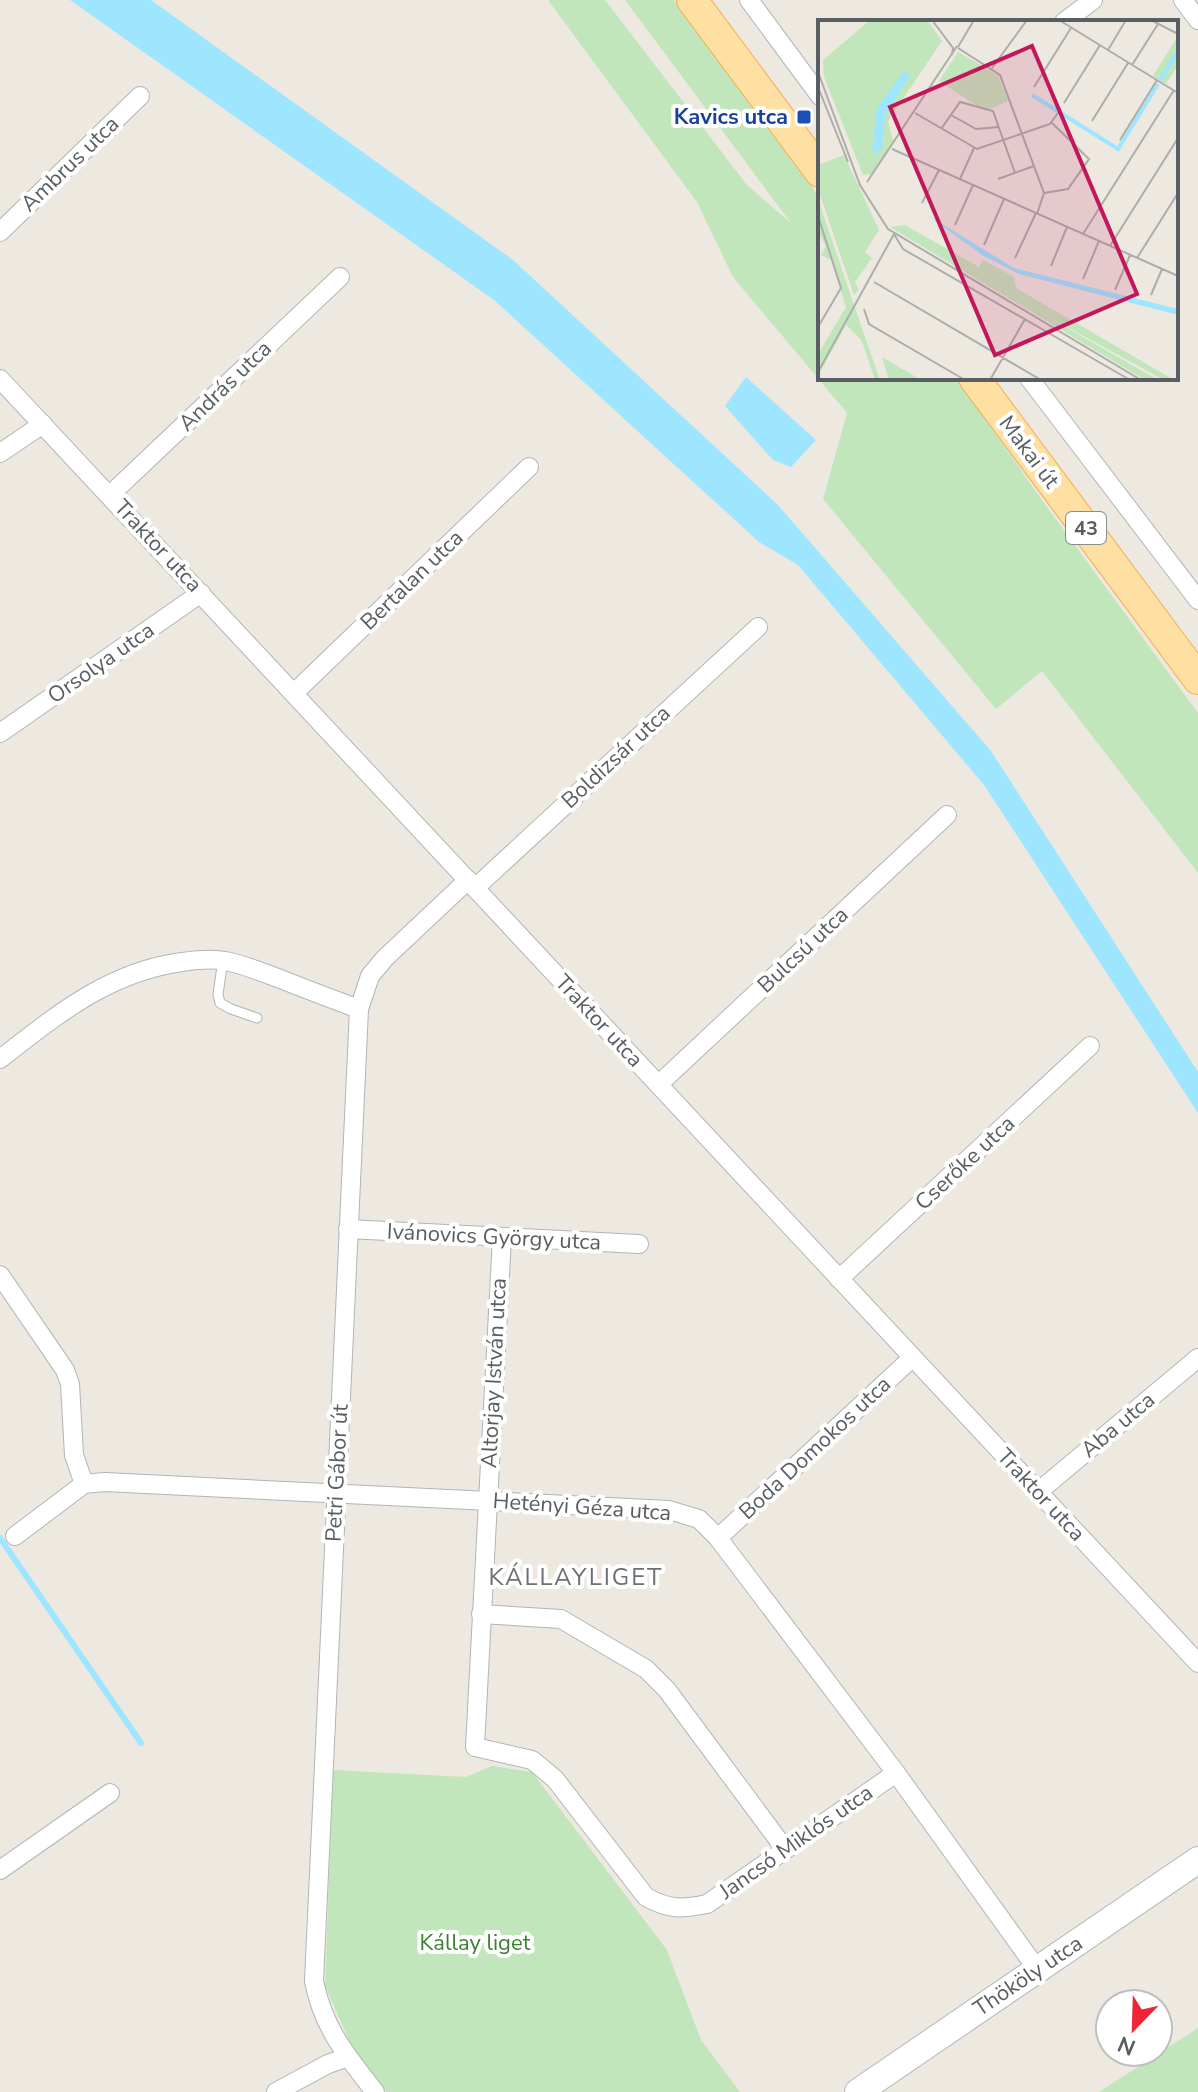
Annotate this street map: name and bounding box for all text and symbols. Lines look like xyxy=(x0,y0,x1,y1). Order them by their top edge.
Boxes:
inset map xyxy=(818,20,1178,380)
place label: Kavics utca xyxy=(674,102,788,132)
marker: Kavics utca xyxy=(795,108,813,126)
street label: Ambrus utca xyxy=(14,110,126,218)
street label: András utca xyxy=(172,334,278,438)
street label: Makai út xyxy=(992,409,1066,495)
street label: Traktor utca xyxy=(107,493,209,599)
road number: 43 xyxy=(1066,512,1106,544)
street label: Bertalan utca xyxy=(354,523,470,637)
street label: Orsolya utca xyxy=(42,615,160,711)
street label: Boldizsár utca xyxy=(555,699,677,815)
street label: Bulcsú utca xyxy=(751,900,855,1000)
street label: Traktor utca xyxy=(548,968,650,1074)
street label: Cserőke utca xyxy=(908,1109,1022,1217)
street label: Ivánovics György utca xyxy=(386,1216,602,1258)
street label: Altorjay István utca xyxy=(474,1277,514,1469)
street label: Boda Domokos utca xyxy=(732,1370,898,1526)
street label: Aba utca xyxy=(1075,1385,1161,1465)
street label: Petri Gábor út xyxy=(318,1403,356,1543)
street label: Traktor utca xyxy=(990,1442,1092,1548)
street label: Hetényi Géza utca xyxy=(492,1486,672,1528)
district label: KÁLLAYLIGET xyxy=(489,1561,663,1593)
street label: Jancsó Miklós utca xyxy=(712,1778,879,1907)
park label: Kállay liget xyxy=(420,1928,531,1958)
street label: Thököly utca xyxy=(967,1928,1089,2024)
north arrow xyxy=(1094,1988,1174,2068)
text: N xyxy=(1113,2028,1140,2063)

